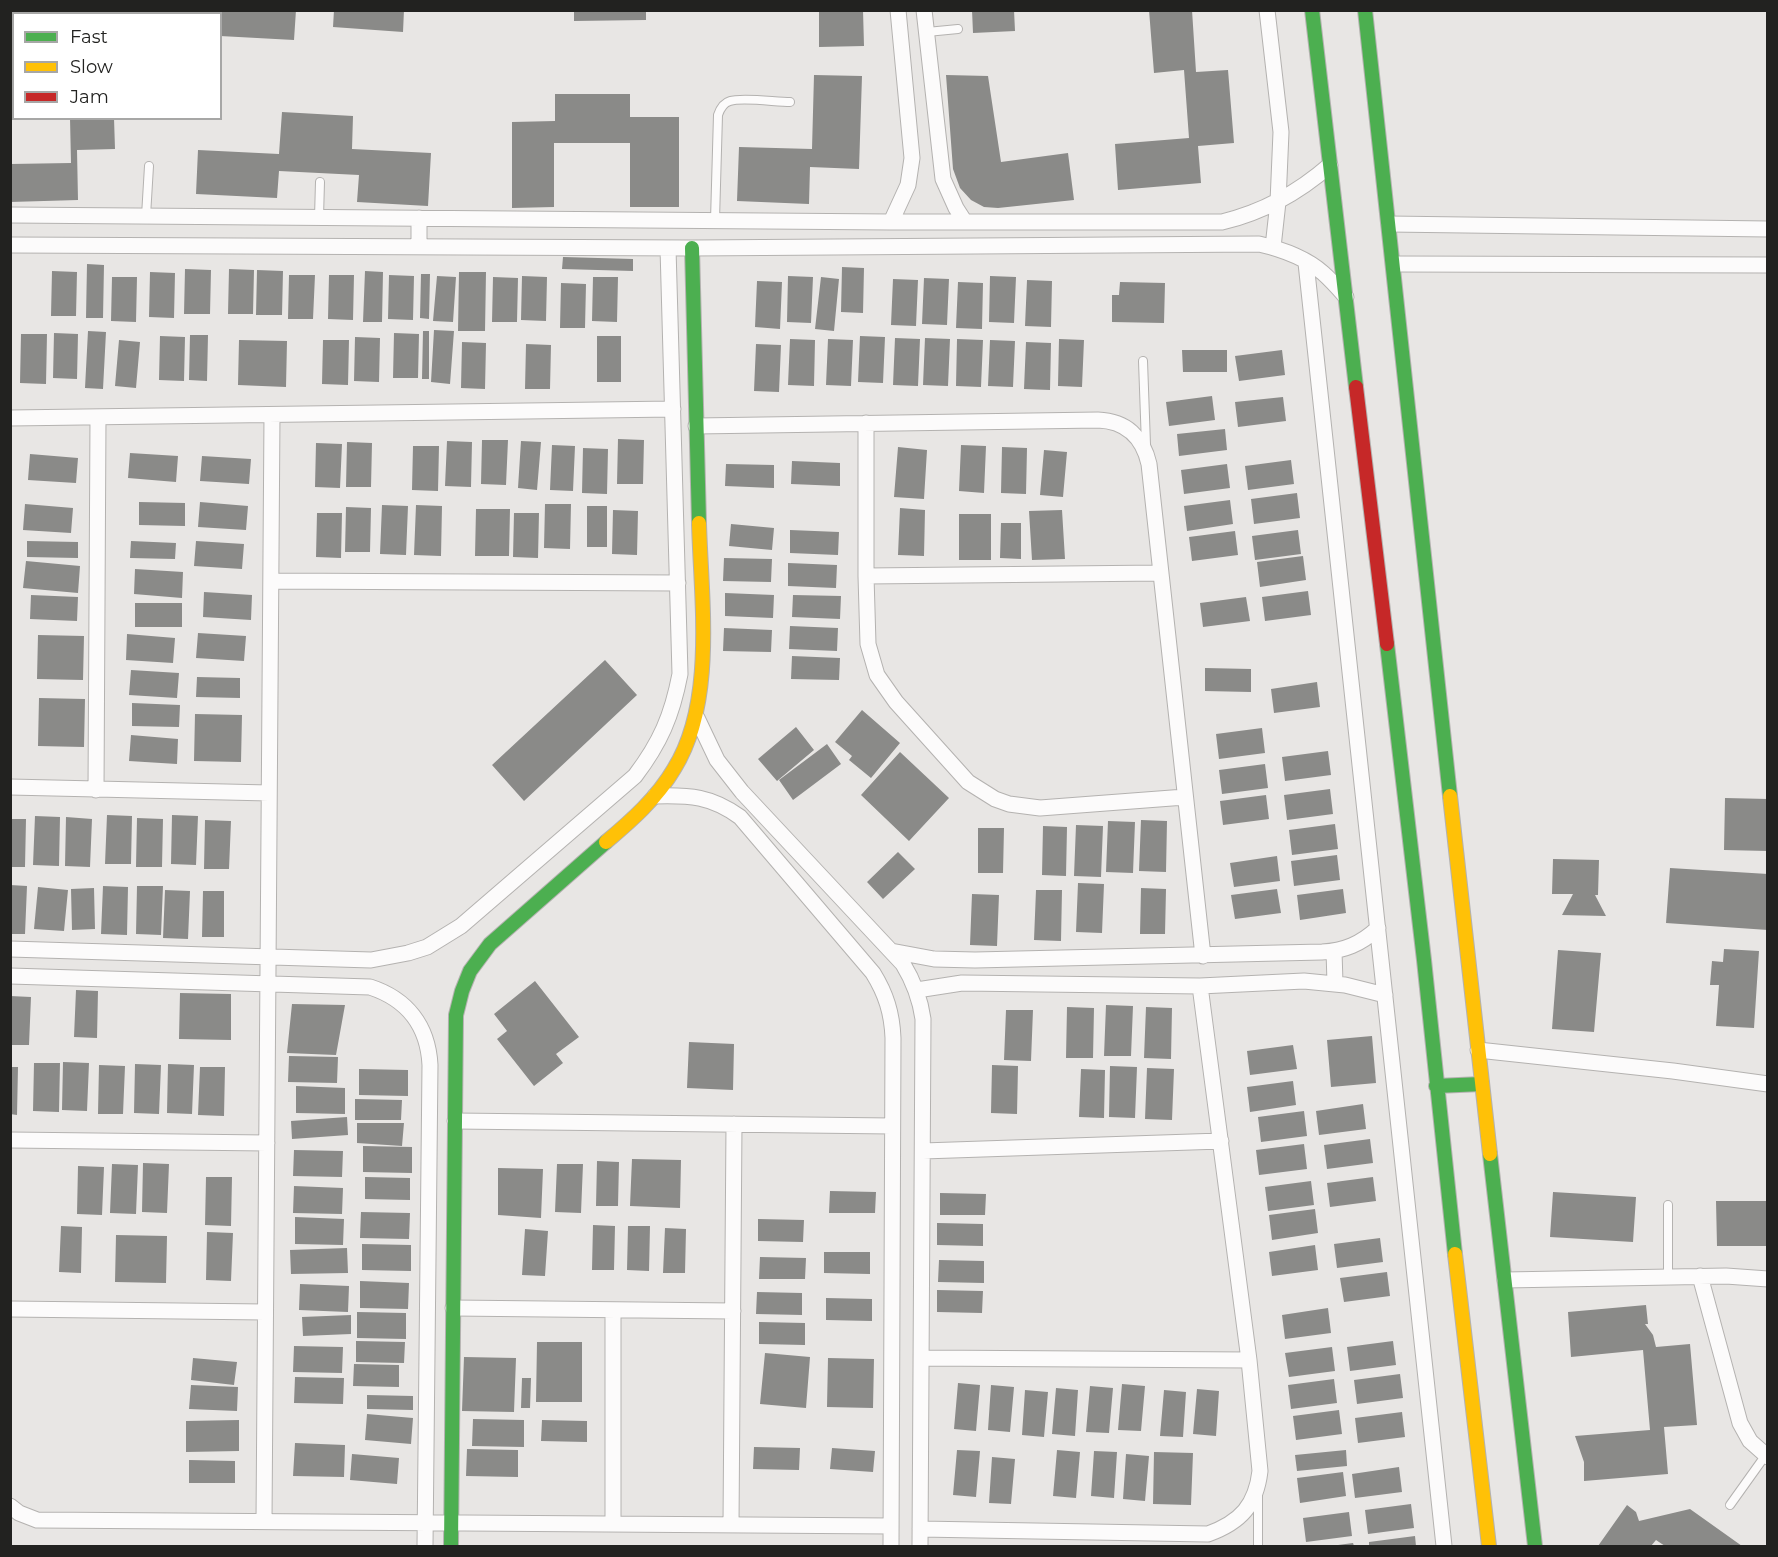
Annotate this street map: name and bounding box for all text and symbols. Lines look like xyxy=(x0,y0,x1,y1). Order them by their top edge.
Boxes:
legend xyxy=(12,12,222,120)
text: Fast xyxy=(70,26,108,48)
text: Slow xyxy=(70,56,113,78)
text: Jam xyxy=(70,86,109,108)

